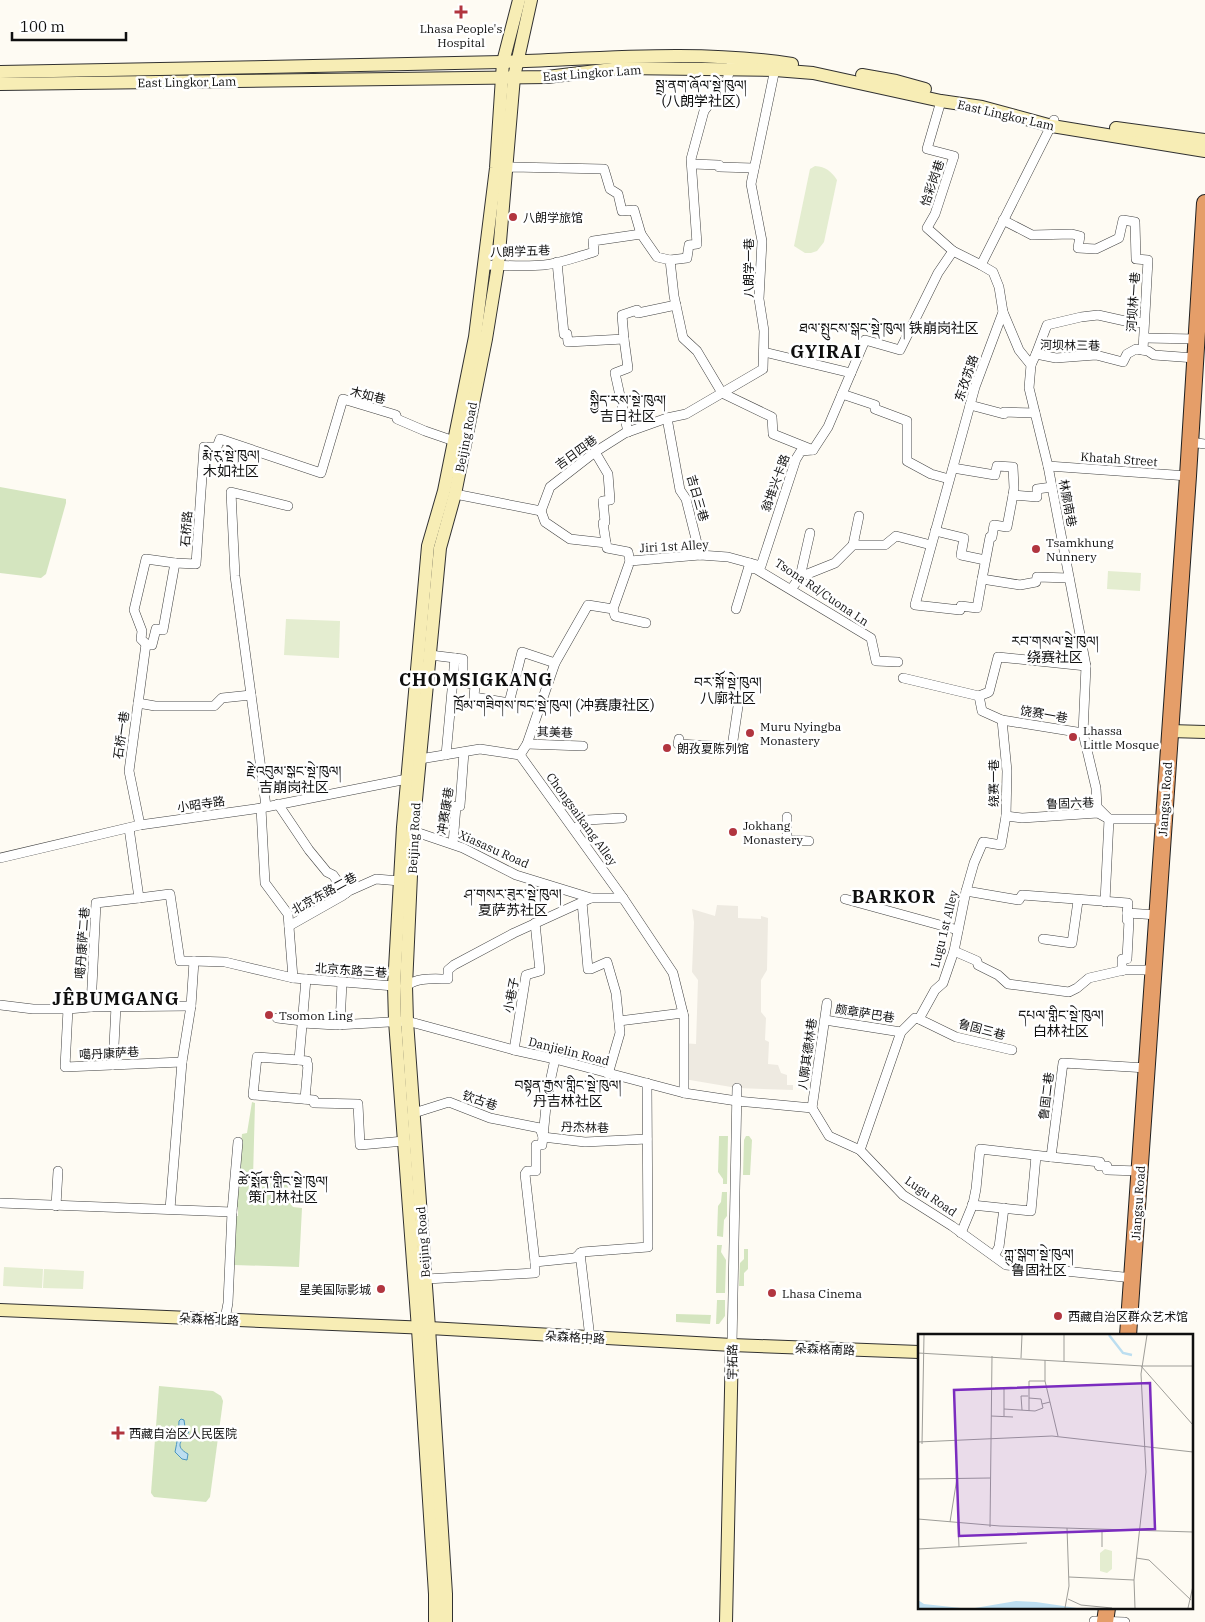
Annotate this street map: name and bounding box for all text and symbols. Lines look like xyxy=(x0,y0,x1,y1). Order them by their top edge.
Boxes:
marker: Lhasa People's Hospital xyxy=(454,5,468,19)
scale bar xyxy=(12,10,126,42)
text: 100 m xyxy=(20,17,65,36)
place label: Lhasa People's Hospital xyxy=(420,21,503,50)
street label: East Lingkor Lam xyxy=(542,62,642,84)
street label: East Lingkor Lam xyxy=(137,74,237,90)
district label: སྦྲ་ནག་ཞོལ་སྡེ་ཁུལ། (八朗学社区) xyxy=(655,74,747,110)
street label: East Lingkor Lam xyxy=(956,97,1056,134)
street label: 恰彩岗巷 xyxy=(917,158,947,208)
place label: 八朗学旅馆 xyxy=(523,210,583,225)
marker: 八朗学旅馆 xyxy=(507,211,519,223)
street label: 八朗学一巷 xyxy=(741,238,756,298)
street label: 八朗学五巷 xyxy=(490,242,550,260)
street label: 河坝林一巷 xyxy=(1123,272,1143,332)
district label: ཐལ་སྤུངས་སྒང་སྡེ་ཁུལ། 铁崩岗社区 xyxy=(799,318,979,341)
street label: 河坝林三巷 xyxy=(1040,337,1100,353)
district label: GYIRAI xyxy=(790,340,862,363)
street label: 东孜苏路 xyxy=(951,353,981,403)
street label: 木如巷 xyxy=(349,383,387,407)
district label: སྐྱིད་རས་སྡེ་ཁུལ། 吉日社区 xyxy=(590,390,666,425)
street label: Beijing Road xyxy=(452,401,480,473)
street label: 吉日四巷 xyxy=(552,432,600,472)
district label: རྨེ་རུ་སྡེ་ཁུལ། 木如社区 xyxy=(202,445,260,480)
street label: Khatah Street xyxy=(1080,449,1158,469)
street label: 翁堆兴卡路 xyxy=(758,452,792,514)
street label: 吉日三巷 xyxy=(684,473,712,523)
street label: 林廓南巷 xyxy=(1056,478,1080,528)
street label: 石桥路 xyxy=(177,511,195,547)
place label: Tsamkhung Nunnery xyxy=(1046,535,1114,564)
street label: Jiri 1st Alley xyxy=(639,537,710,555)
marker: Tsamkhung Nunnery xyxy=(1030,543,1042,555)
street label: Tsona Rd/Cuona Ln xyxy=(772,555,872,629)
district label: རབ་གསལ་སྡེ་ཁུལ། 绕赛社区 xyxy=(1011,631,1099,666)
district label: CHOMSIGKANG xyxy=(399,668,553,691)
district label: བར་སྐོ་སྡེ་ཁུལ། 八廓社区 xyxy=(694,670,762,707)
district label: ཁྲོམ་གཟིགས་ཁང་སྡེ་ཁུལ། (冲赛康社区) xyxy=(453,694,655,717)
street label: 饶赛一巷 xyxy=(1019,702,1069,726)
street label: 石桥一巷 xyxy=(110,710,132,760)
place label: Muru Nyingba Monastery xyxy=(760,719,842,748)
place label: Lhassa Little Mosque xyxy=(1083,723,1159,752)
street label: 其美巷 xyxy=(537,724,573,740)
marker: Muru Nyingba Monastery xyxy=(744,727,756,739)
marker: Lhassa Little Mosque xyxy=(1067,731,1079,743)
place label: 朗孜夏陈列馆 xyxy=(677,741,749,756)
marker: 朗孜夏陈列馆 xyxy=(661,742,673,754)
street label: 绕赛一巷 xyxy=(986,759,1001,807)
district label: རྗེ་འབུམ་སྒང་སྡེ་ཁུལ། 吉崩岗社区 xyxy=(246,761,342,796)
street label: Jiangsu Road xyxy=(1155,761,1175,837)
street label: Chongsaikang Alley xyxy=(543,770,621,869)
street label: 冲赛康巷 xyxy=(434,786,456,836)
street label: 小昭寺路 xyxy=(176,793,226,815)
street label: 鲁固六巷 xyxy=(1046,795,1094,811)
street label: Beijing Road xyxy=(405,802,423,874)
place label: Jokhang Monastery xyxy=(743,818,804,847)
marker: Jokhang Monastery xyxy=(727,826,739,838)
street label: Xiasasu Road xyxy=(456,827,532,871)
street label: 北京东路二巷 xyxy=(289,869,359,917)
district label: ཤ་གསར་ཟུར་སྡེ་ཁུལ། 夏萨苏社区 xyxy=(463,884,562,919)
district label: BARKOR xyxy=(852,885,936,908)
street label: Lugu 1st Alley xyxy=(927,888,961,969)
street label: 噶丹康萨二巷 xyxy=(72,907,92,979)
street label: 北京东路三巷 xyxy=(315,960,387,980)
street label: 小巷子 xyxy=(500,976,522,1014)
district label: JÊBUMGANG xyxy=(52,987,180,1010)
street label: 颇章萨巴巷 xyxy=(834,1001,896,1025)
district label: དཔལ་གླིང་སྡེ་ཁུལ། 白林社区 xyxy=(1018,1005,1104,1040)
place label: Tsomon Ling xyxy=(279,1008,353,1023)
marker: Tsomon Ling xyxy=(263,1009,275,1021)
street label: 鲁固三巷 xyxy=(957,1016,1007,1042)
street label: 八廓其德林巷 xyxy=(795,1017,819,1091)
street label: Danjielin Road xyxy=(527,1034,611,1068)
street label: 噶丹康萨巷 xyxy=(79,1044,139,1062)
street label: 鲁固二巷 xyxy=(1036,1071,1056,1121)
district label: བསྟན་རྒྱས་གླིང་སྡེ་ཁུལ། 丹吉林社区 xyxy=(514,1075,622,1110)
street label: 钦古巷 xyxy=(461,1087,499,1113)
street label: 丹杰林巷 xyxy=(561,1119,609,1135)
street label: Jiangsu Road xyxy=(1128,1165,1148,1241)
district label: ཚེ་སྨོན་གླིང་སྡེ་ཁུལ། 策门林社区 xyxy=(238,1170,328,1206)
street label: Lugu Road xyxy=(902,1173,960,1219)
street label: Beijing Road xyxy=(413,1206,433,1278)
district label: ཀླུ་སྒུག་སྡེ་ཁུལ། 鲁固社区 xyxy=(1004,1244,1074,1279)
place label: 星美国际影城 xyxy=(299,1282,371,1297)
marker: 星美国际影城 xyxy=(375,1283,387,1295)
place label: Lhasa Cinema xyxy=(782,1286,862,1301)
marker: Lhasa Cinema xyxy=(766,1287,778,1299)
place label: 西藏自治区群众艺术馆 xyxy=(1068,1309,1188,1324)
street label: 朵森格北路 xyxy=(179,1310,239,1328)
marker: 西藏自治区群众艺术馆 xyxy=(1052,1310,1064,1322)
street label: 朵森格中路 xyxy=(545,1328,605,1346)
inset map xyxy=(918,1334,1192,1610)
street label: 朵森格南路 xyxy=(795,1340,855,1358)
street label: 宇拓路 xyxy=(724,1344,740,1380)
marker: 西藏自治区人民医院 xyxy=(111,1426,125,1440)
place label: 西藏自治区人民医院 xyxy=(129,1426,237,1441)

